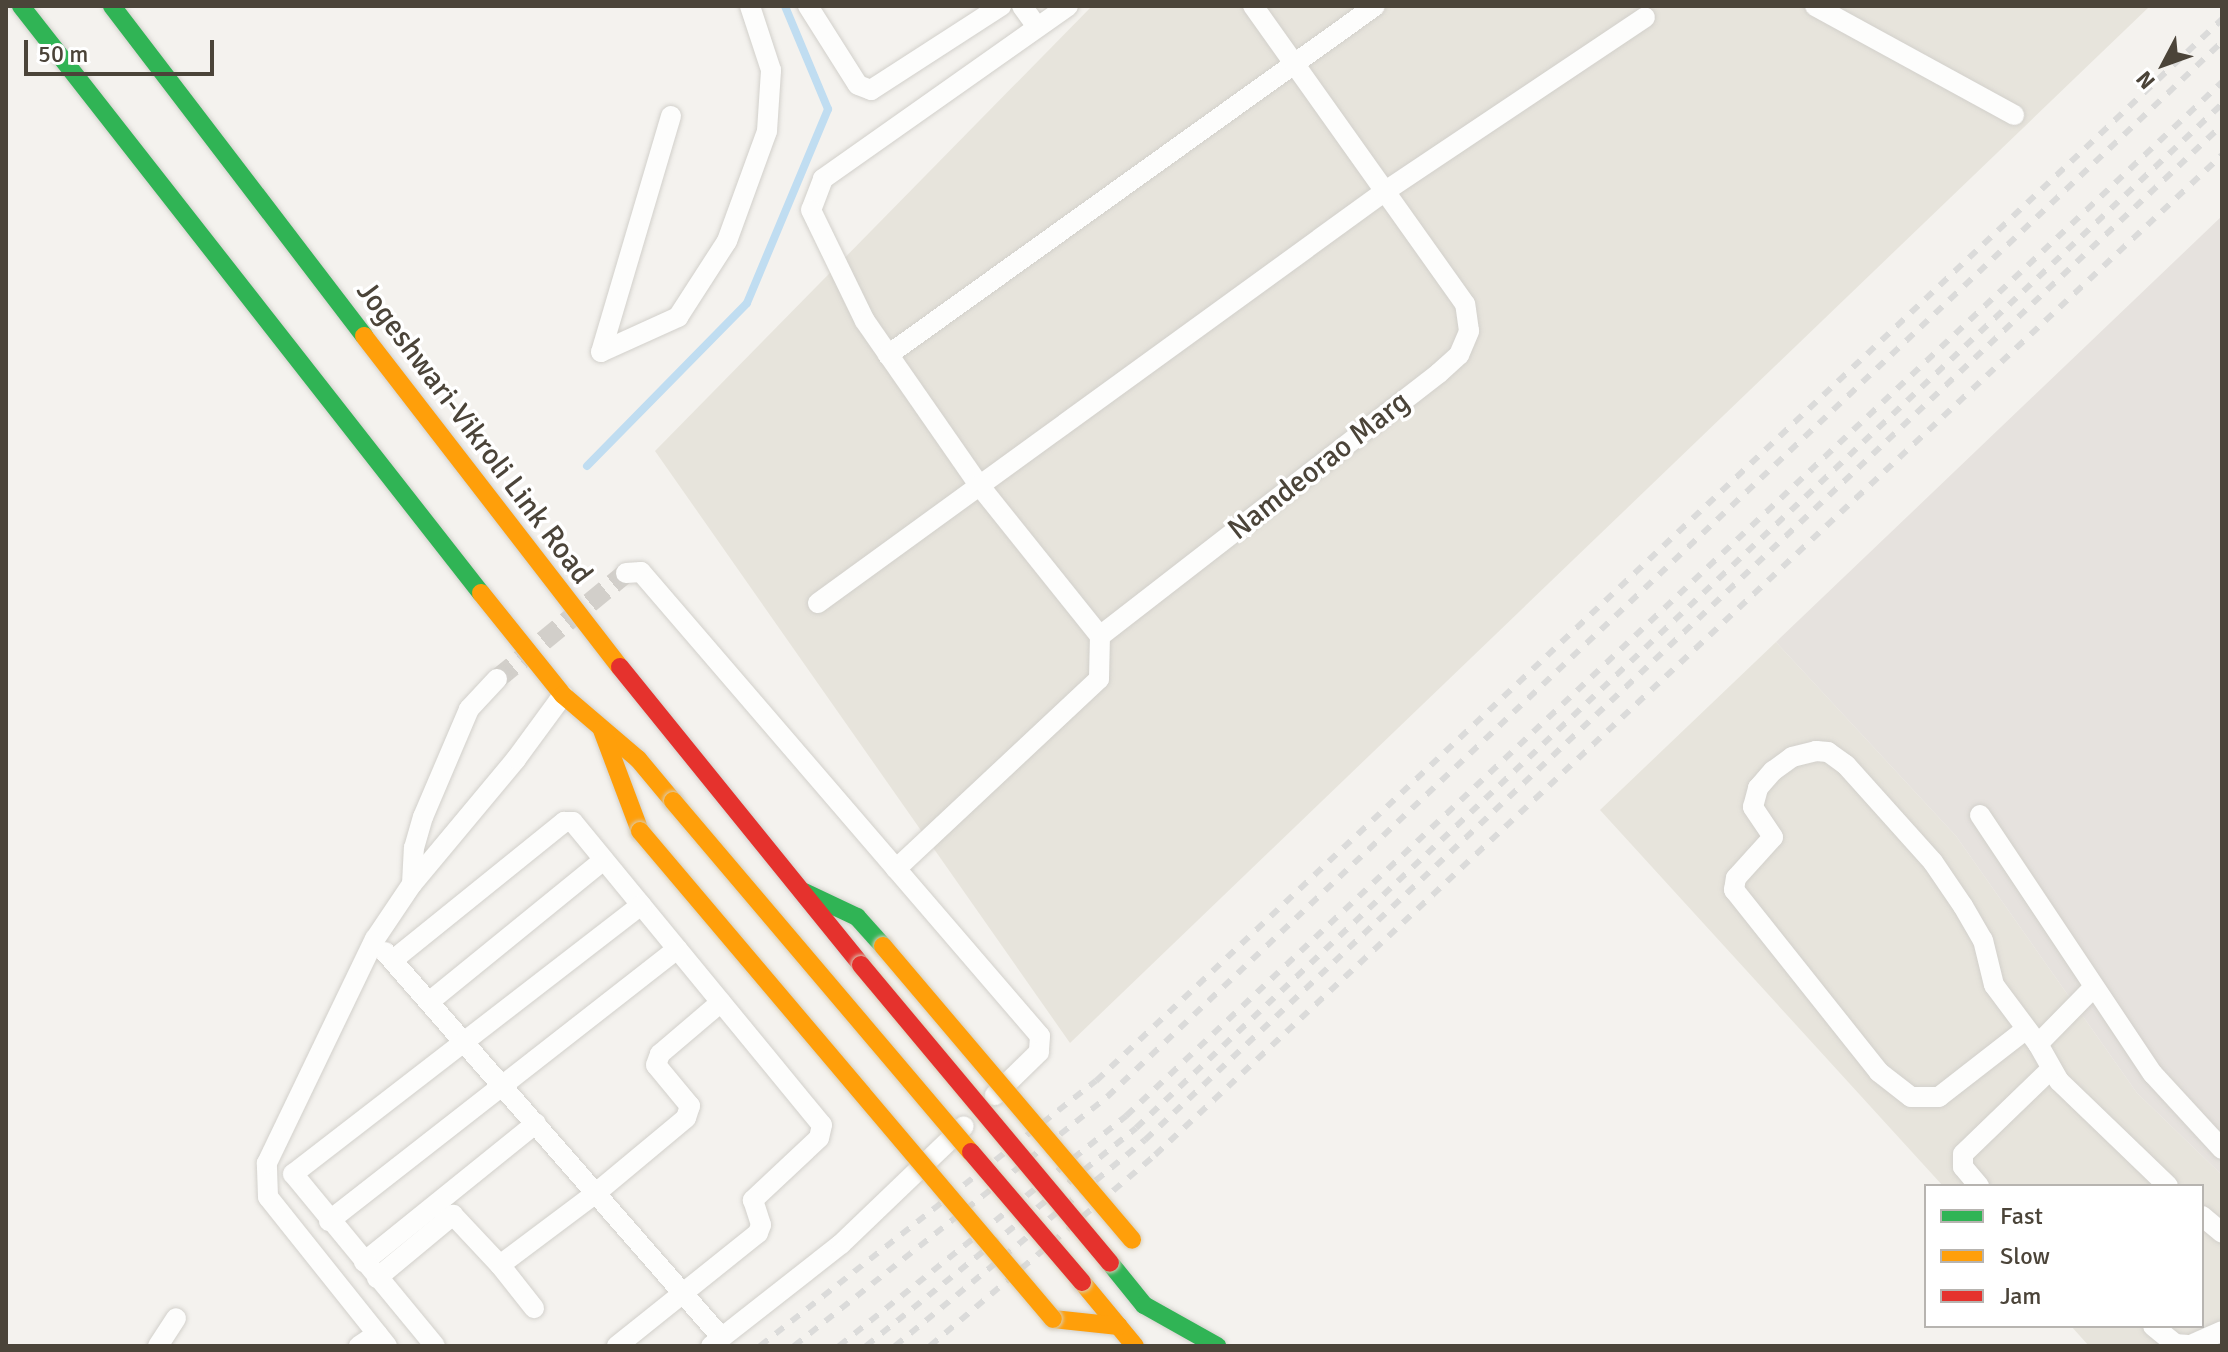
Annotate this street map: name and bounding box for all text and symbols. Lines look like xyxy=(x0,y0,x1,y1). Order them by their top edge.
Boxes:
scale bar xyxy=(28,24,218,74)
north arrow xyxy=(2124,24,2204,104)
text: 50 m xyxy=(38,39,88,69)
text: N xyxy=(2130,65,2161,95)
street label: Jogeshwari-Vikroli Link Road xyxy=(348,274,600,592)
street label: Namdeorao Marg xyxy=(1221,384,1417,548)
legend xyxy=(1924,1184,2204,1328)
text: Fast xyxy=(2000,1201,2043,1231)
text: Slow xyxy=(2000,1241,2050,1271)
text: Jam xyxy=(2000,1281,2041,1311)

